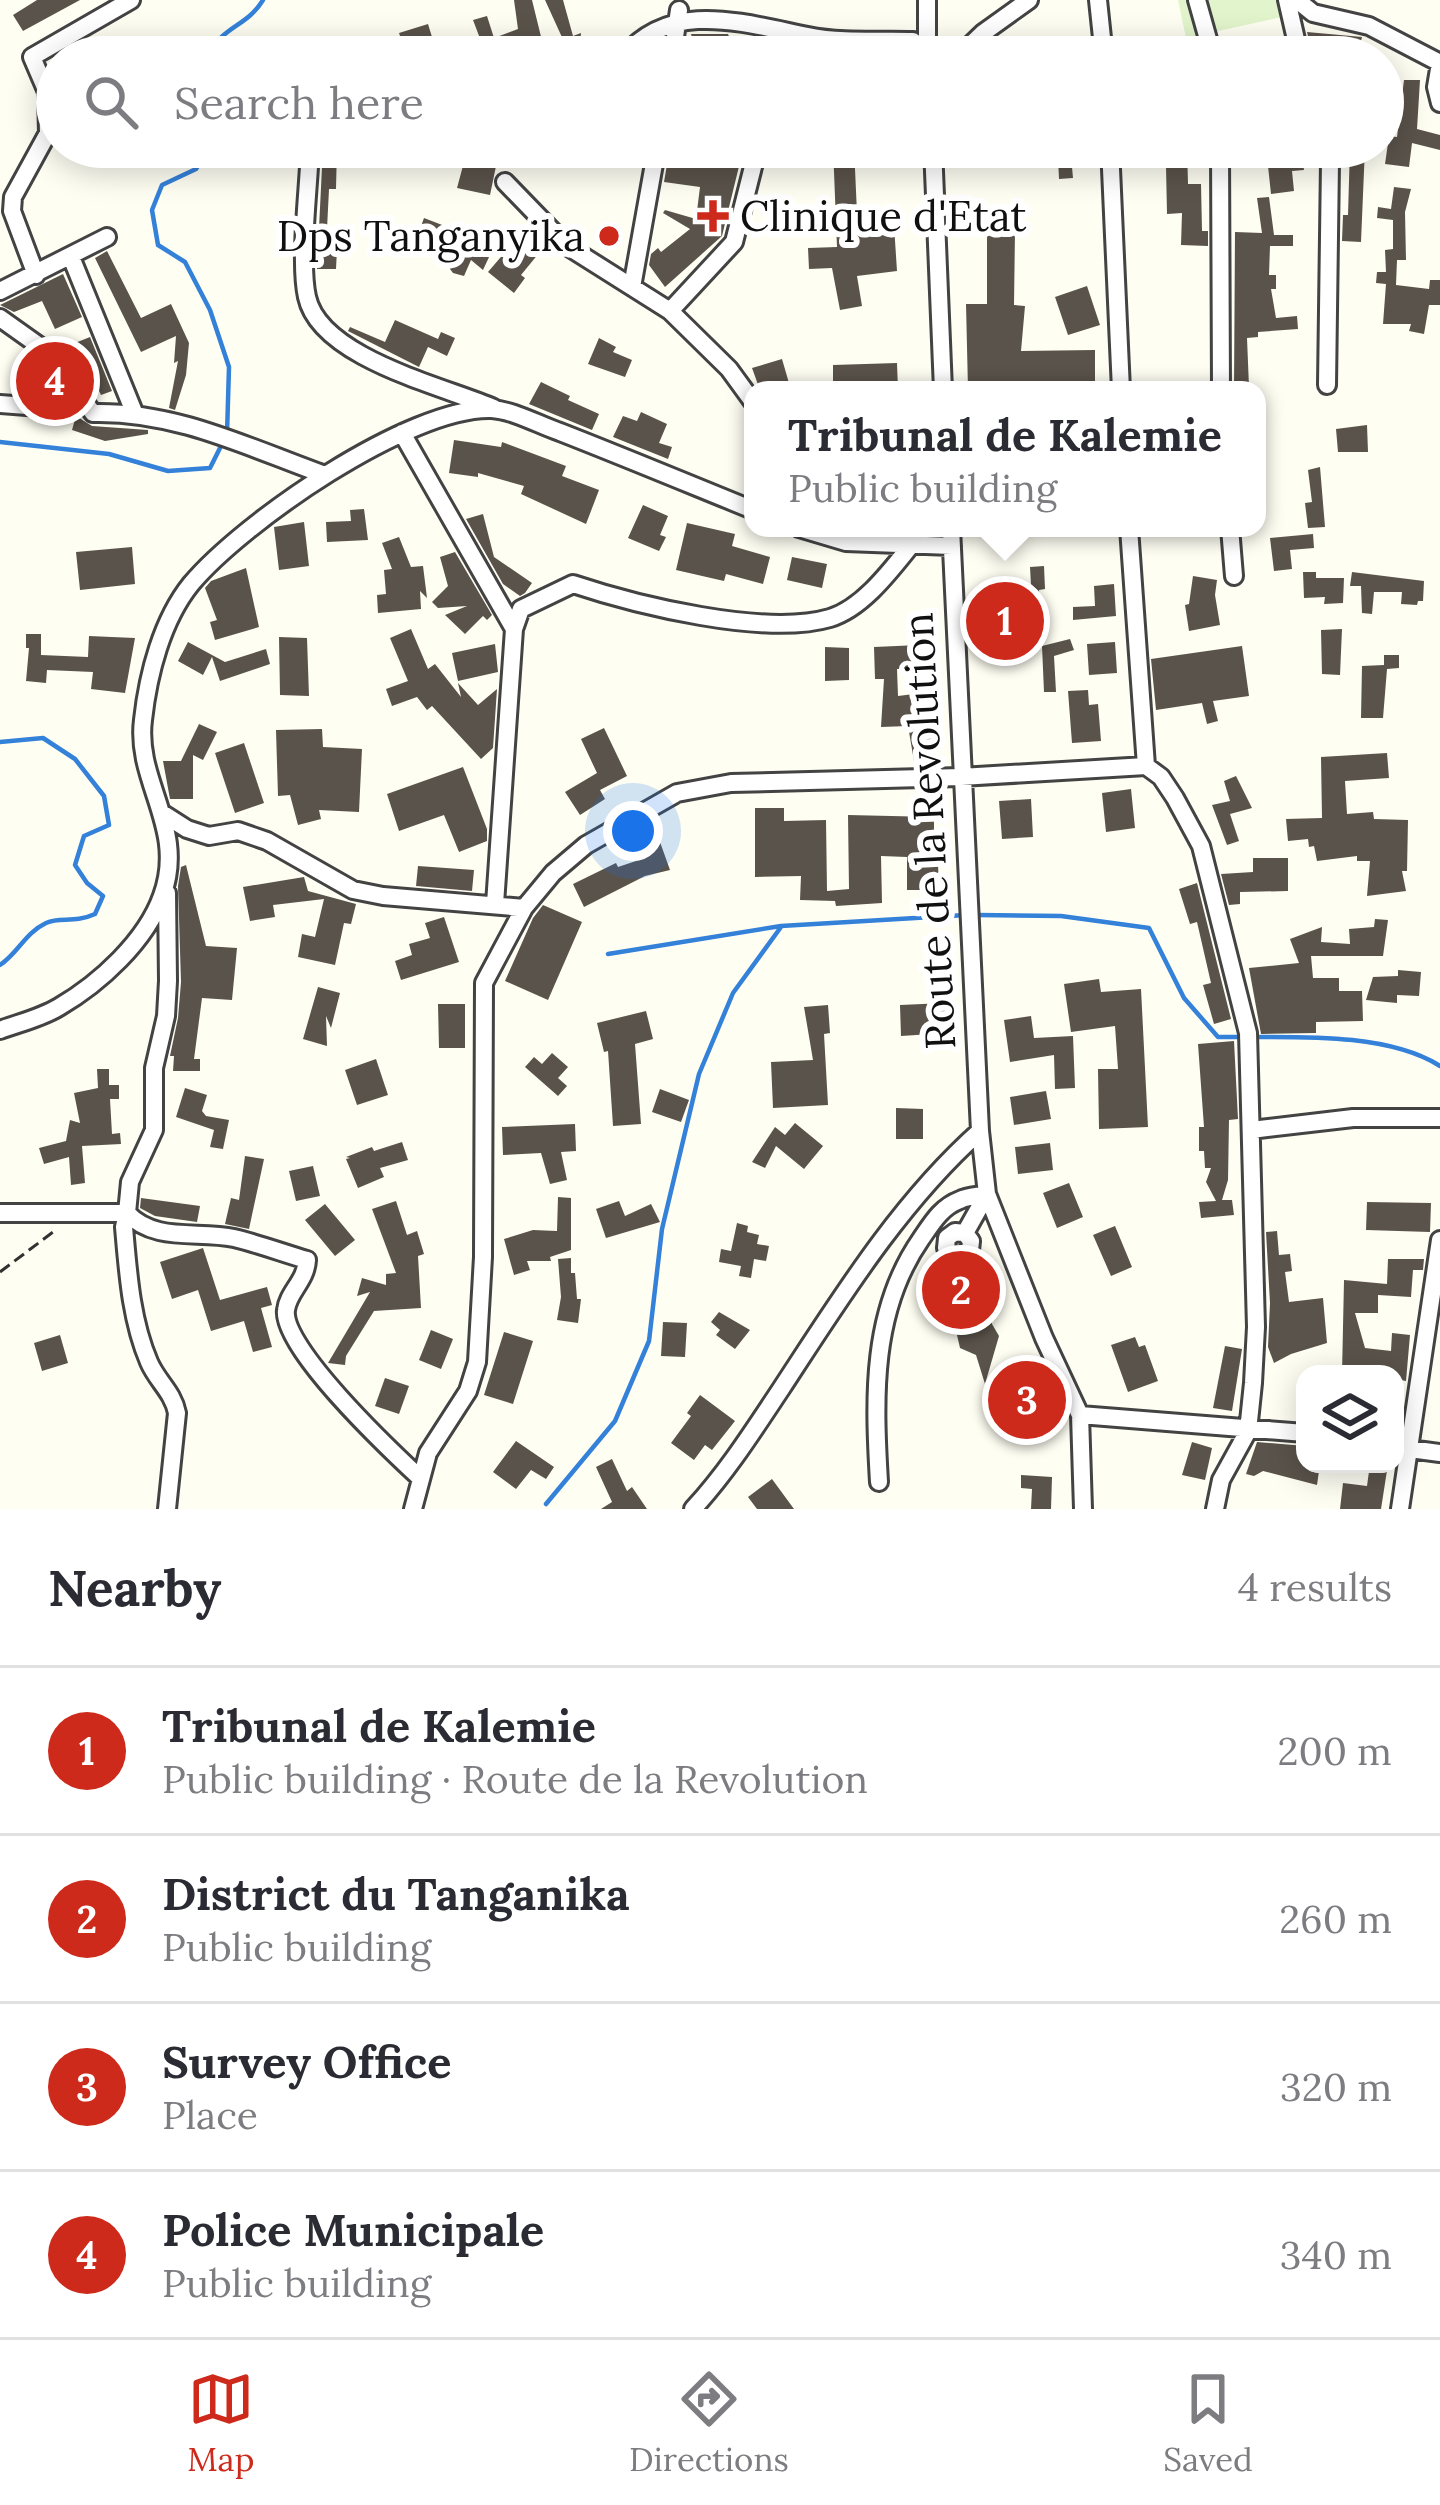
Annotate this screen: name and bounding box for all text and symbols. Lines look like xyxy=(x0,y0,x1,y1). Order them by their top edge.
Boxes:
search box xyxy=(36,36,1404,168)
icon: search xyxy=(78,69,144,135)
text: Search here xyxy=(174,74,424,131)
place label: Clinique d'Etat xyxy=(740,189,1027,243)
marker: Clinique d'Etat xyxy=(697,200,729,232)
place label: Dps Tanganyika xyxy=(277,209,585,263)
marker: Dps Tanganyika xyxy=(596,223,622,249)
pin: 4 xyxy=(16,336,94,426)
popup xyxy=(744,381,1266,537)
text: Tribunal de Kalemie xyxy=(788,406,1222,463)
text: Public building xyxy=(788,463,1057,513)
pin: 1 xyxy=(966,576,1044,666)
street label: Route de la Revolution xyxy=(891,611,967,1051)
your location xyxy=(603,801,663,861)
pin: 2 xyxy=(922,1245,1000,1335)
pin: 3 xyxy=(988,1355,1066,1445)
map controls xyxy=(1296,1365,1404,1473)
button: layers xyxy=(1296,1365,1404,1473)
text: Nearby xyxy=(48,1555,221,1620)
text: 4 results xyxy=(1238,1562,1392,1612)
text: Tribunal de Kalemie xyxy=(162,1697,596,1754)
text: 1 xyxy=(79,1726,95,1776)
text: 200 m xyxy=(1277,1726,1392,1776)
text: Public building · Route de la Revolution xyxy=(162,1754,868,1804)
text: District du Tanganika xyxy=(162,1865,630,1922)
text: 2 xyxy=(77,1894,97,1944)
text: 260 m xyxy=(1279,1894,1392,1944)
text: Public building xyxy=(162,1922,431,1972)
text: Survey Office xyxy=(162,2033,452,2090)
text: 3 xyxy=(76,2062,98,2112)
text: 320 m xyxy=(1280,2062,1392,2112)
text: Place xyxy=(162,2090,258,2140)
text: Police Municipale xyxy=(162,2201,544,2258)
text: 4 xyxy=(76,2230,98,2280)
text: 340 m xyxy=(1280,2230,1392,2280)
text: Public building xyxy=(162,2258,431,2308)
tab: Map xyxy=(187,2366,254,2480)
tab: Directions xyxy=(629,2366,789,2480)
tab: Saved xyxy=(1163,2366,1253,2480)

